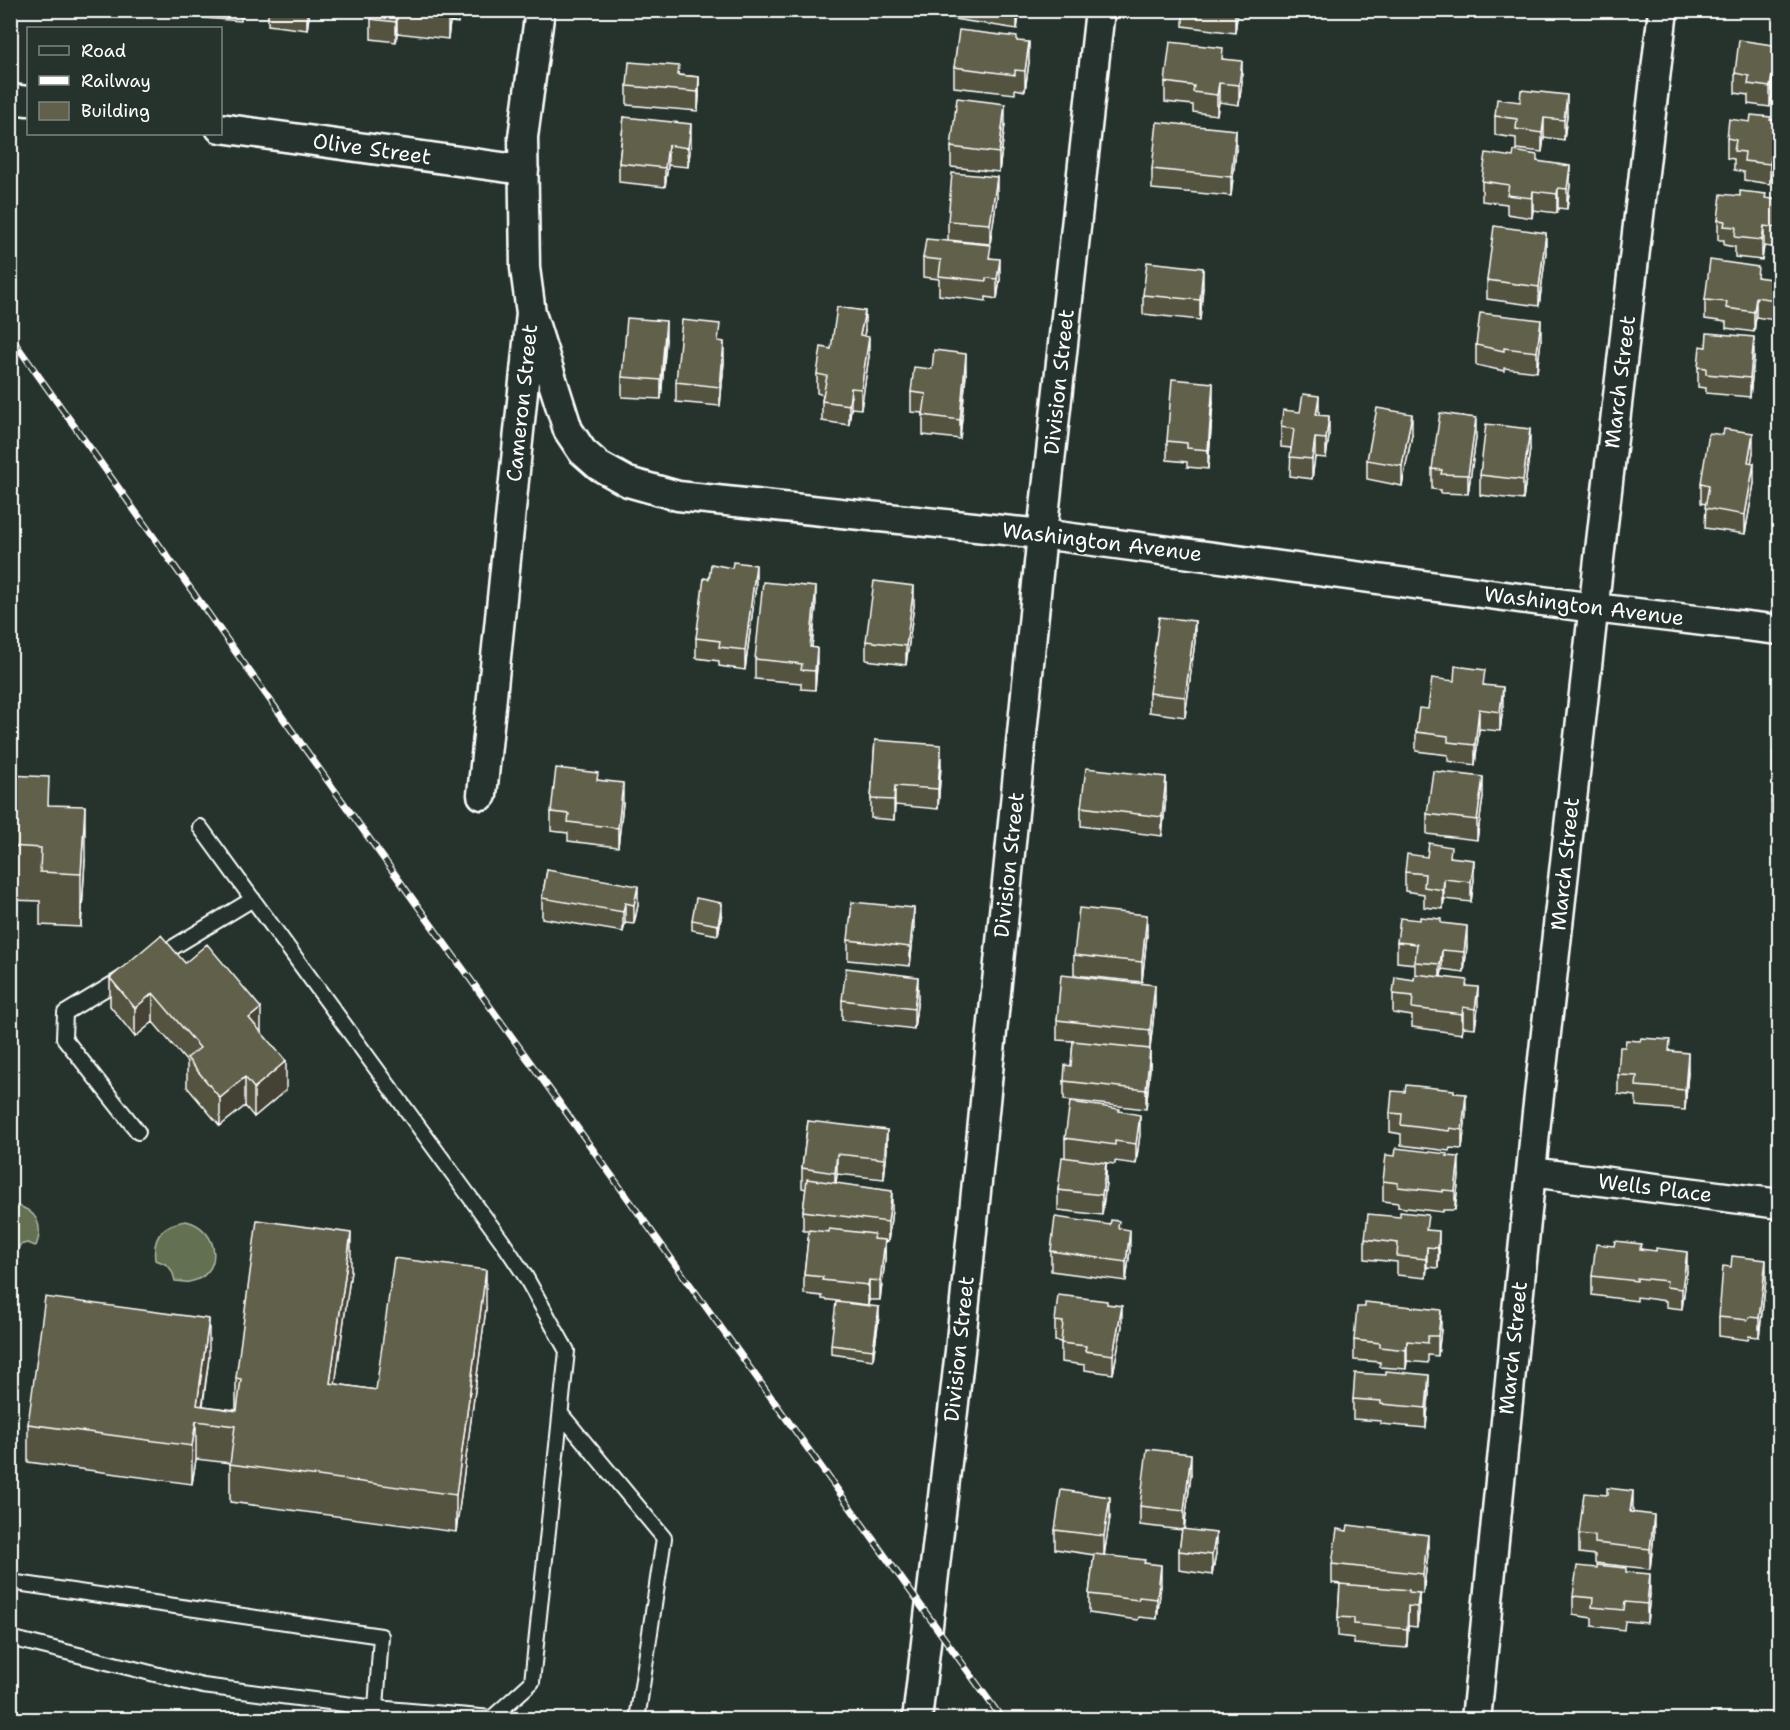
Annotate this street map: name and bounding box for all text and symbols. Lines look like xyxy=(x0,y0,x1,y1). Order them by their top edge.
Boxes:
legend xyxy=(27,27,222,135)
text: Road xyxy=(81,39,126,63)
text: Railway xyxy=(81,69,151,93)
text: Building xyxy=(81,99,150,123)
street label: Olive Street xyxy=(311,127,433,171)
street label: Division Street xyxy=(1037,308,1081,456)
street label: March Street xyxy=(1598,314,1642,450)
street label: Cameron Street xyxy=(500,323,544,483)
street label: Washington Avenue xyxy=(1000,516,1204,568)
street label: Washington Avenue xyxy=(1482,580,1686,632)
street label: Division Street xyxy=(987,791,1031,939)
street label: March Street xyxy=(1544,796,1586,932)
street label: Wells Place xyxy=(1596,1167,1714,1209)
street label: Division Street xyxy=(937,1275,981,1423)
street label: March Street xyxy=(1492,1280,1534,1416)

